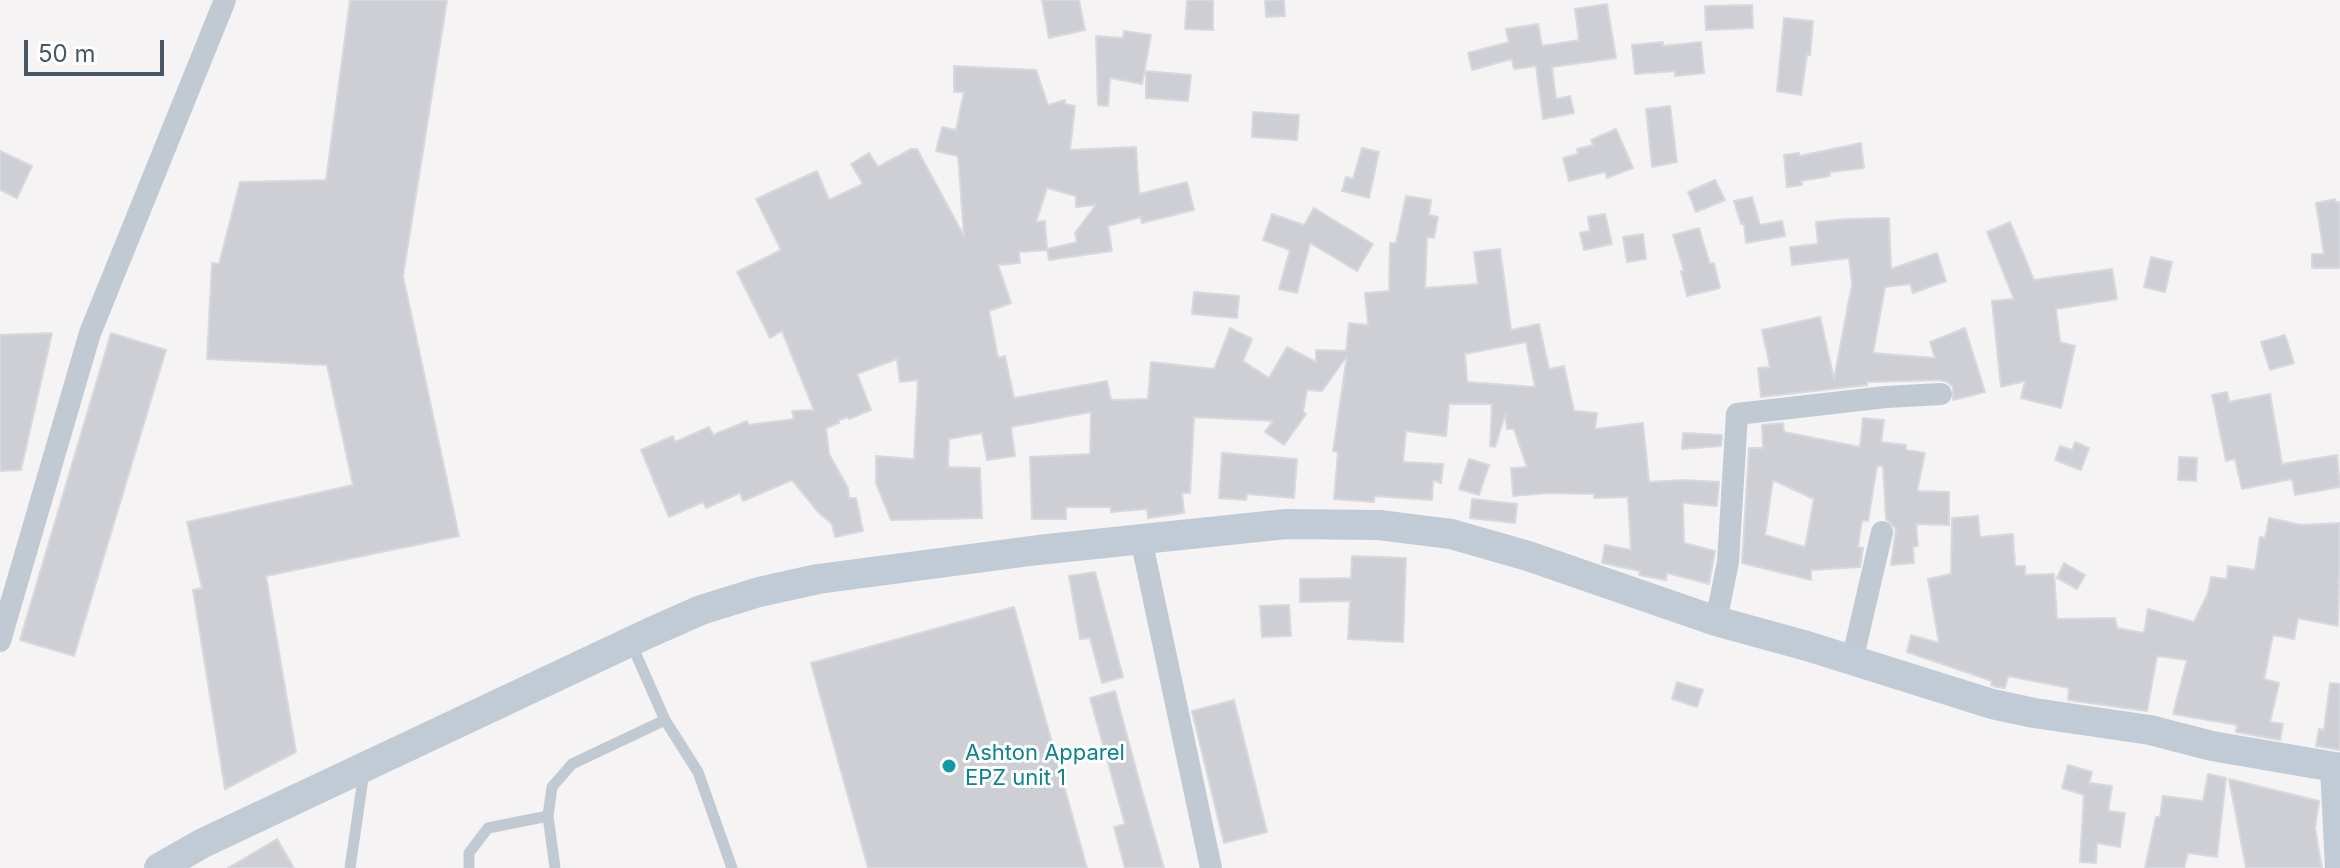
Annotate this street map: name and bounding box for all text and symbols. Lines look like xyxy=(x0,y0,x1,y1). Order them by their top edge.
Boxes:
scale bar xyxy=(28,24,168,74)
text: 50 m xyxy=(38,39,96,68)
place label: Ashton Apparel EPZ unit 1 xyxy=(965,740,1125,792)
marker: Ashton Apparel EPZ unit 1 xyxy=(940,757,958,775)

